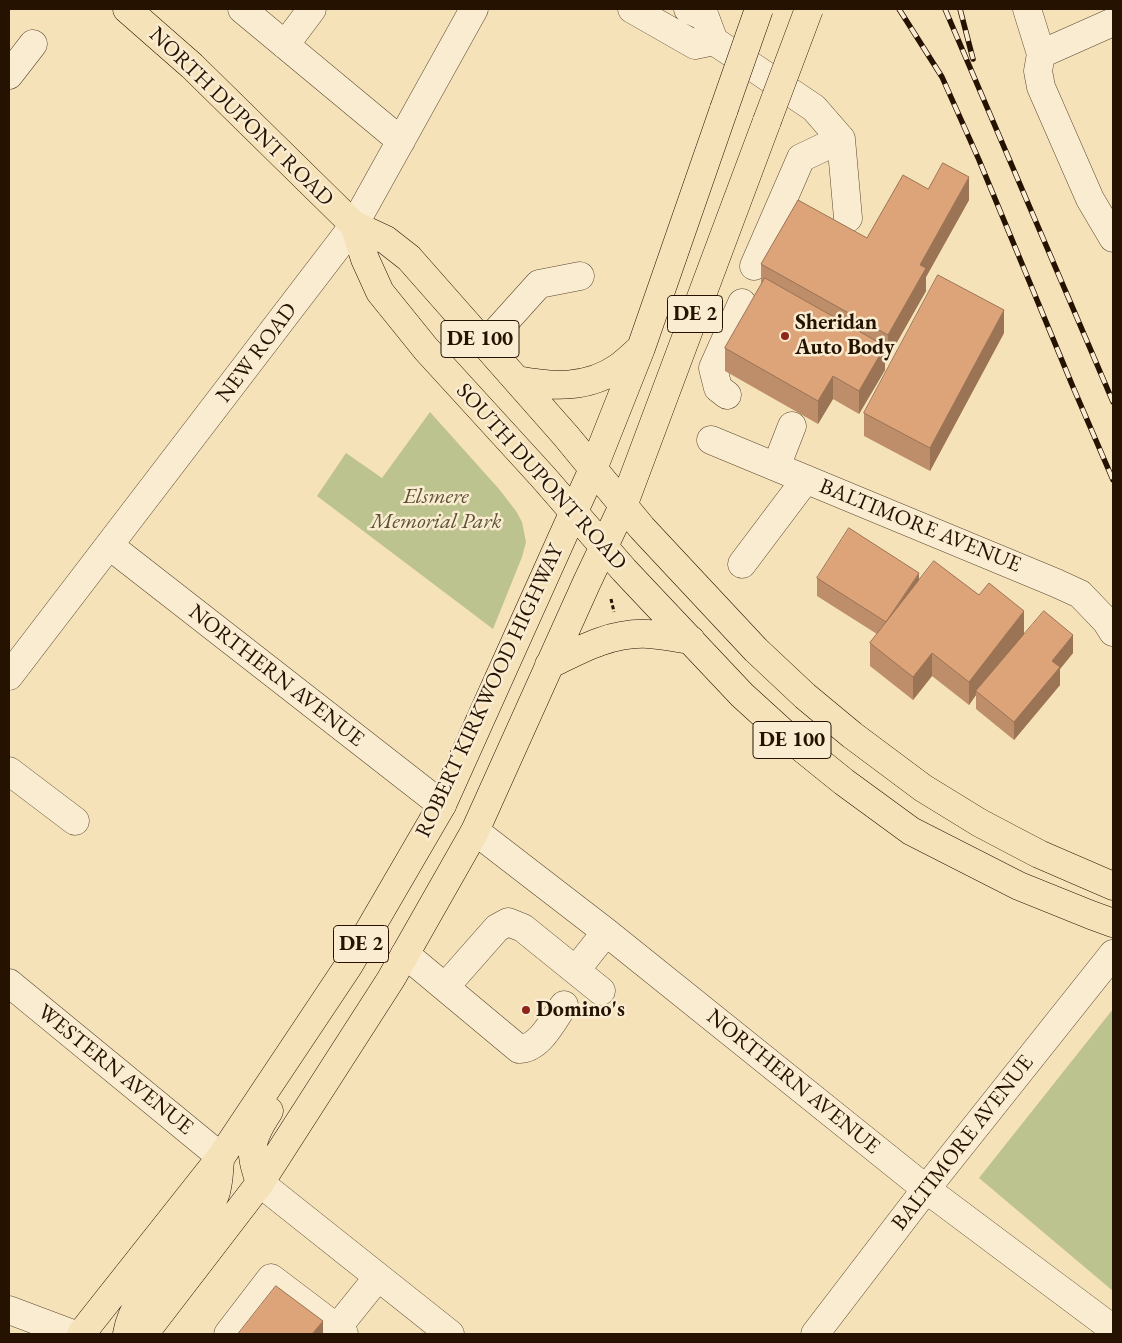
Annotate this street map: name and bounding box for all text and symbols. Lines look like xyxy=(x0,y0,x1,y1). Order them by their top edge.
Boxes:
street label: NORTH DUPONT ROAD xyxy=(143,22,339,212)
road number: DE 2 xyxy=(668,296,722,332)
street label: NEW ROAD xyxy=(211,298,303,408)
place label: Sheridan Auto Body xyxy=(795,310,895,362)
road number: DE 100 xyxy=(441,320,519,358)
marker: Sheridan Auto Body xyxy=(779,330,791,342)
street label: SOUTH DUPONT ROAD xyxy=(450,378,632,576)
street label: BALTIMORE AVENUE xyxy=(815,473,1025,579)
park label: Elsmere Memorial Park xyxy=(370,484,502,536)
street label: ROBERT KIRKWOOD HIGHWAY xyxy=(410,540,570,842)
street label: NORTHERN AVENUE xyxy=(183,599,369,753)
road number: DE 100 xyxy=(753,722,831,758)
road number: DE 2 xyxy=(334,926,388,962)
place label: Domino's xyxy=(536,997,625,1023)
street label: WESTERN AVENUE xyxy=(32,999,198,1141)
marker: Domino's xyxy=(520,1004,532,1016)
street label: NORTHERN AVENUE xyxy=(701,1004,885,1160)
street label: BALTIMORE AVENUE xyxy=(886,1050,1040,1236)

